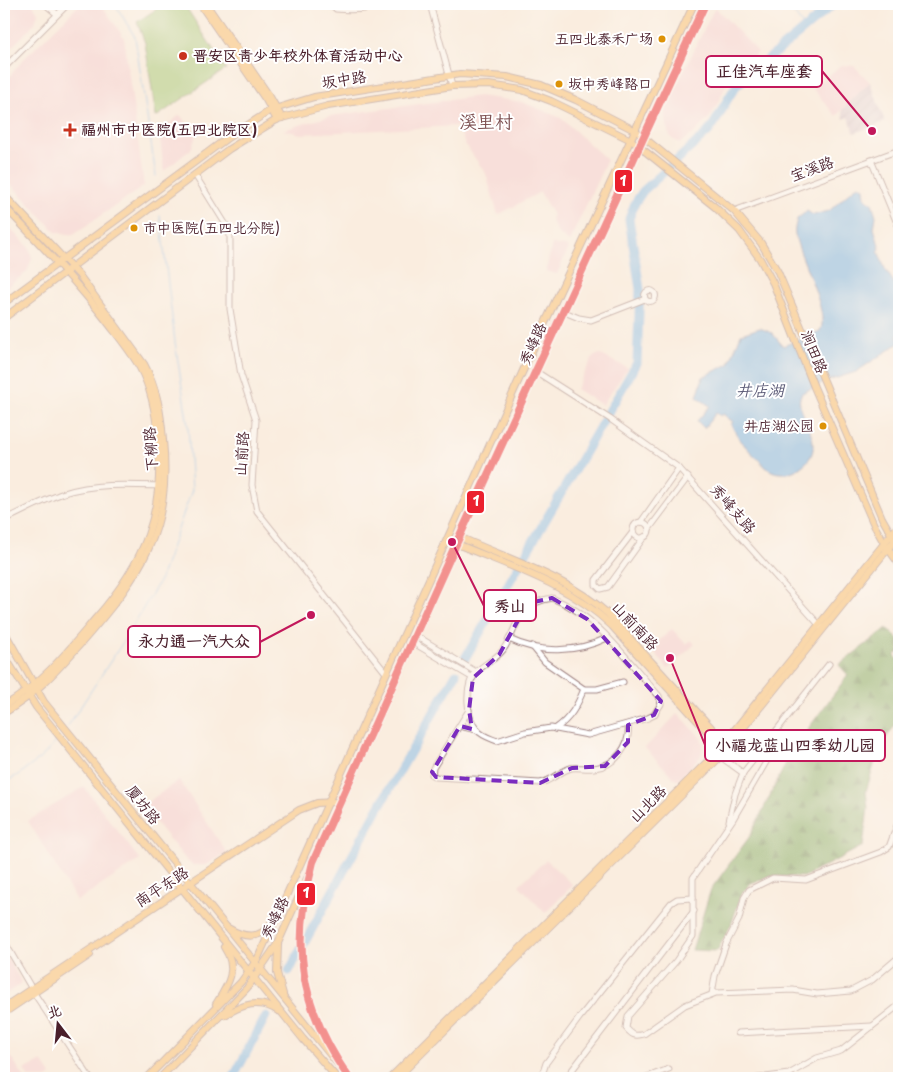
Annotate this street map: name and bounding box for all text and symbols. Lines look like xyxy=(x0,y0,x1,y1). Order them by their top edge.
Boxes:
place label: 五四北泰禾广场 xyxy=(555,28,653,49)
marker: 五四北泰禾广场 xyxy=(657,34,667,44)
place label: 晋安区青少年校外体育活动中心 xyxy=(193,43,403,66)
marker: 晋安区青少年校外体育活动中心 xyxy=(177,50,189,62)
callout: 正佳汽车座套 xyxy=(706,56,822,87)
text: 正佳汽车座套 xyxy=(716,58,812,82)
street label: 坂中路 xyxy=(320,64,368,93)
place label: 坂中秀峰路口 xyxy=(568,73,652,94)
marker: 坂中秀峰路口 xyxy=(554,79,564,89)
district label: 溪里村 xyxy=(459,107,513,134)
place label: 福州市中医院(五四北院区) xyxy=(81,117,257,140)
marker: 福州市中医院(五四北院区) xyxy=(63,123,77,137)
street label: 宝溪路 xyxy=(786,149,837,186)
line badge: 1 xyxy=(614,169,633,193)
text: 1 xyxy=(620,170,627,191)
place label: 市中医院(五四北分院) xyxy=(143,217,280,238)
marker: 市中医院(五四北分院) xyxy=(129,223,139,233)
street label: 秀峰路 xyxy=(512,318,551,369)
street label: 涧田路 xyxy=(796,326,834,377)
water label: 井店湖 xyxy=(736,377,786,401)
place label: 井店湖公园 xyxy=(744,415,814,436)
marker: 井店湖公园 xyxy=(818,421,828,431)
street label: 下柳路 xyxy=(136,426,163,472)
street label: 山前路 xyxy=(227,431,254,477)
street label: 秀峰支路 xyxy=(706,478,762,538)
line badge: 1 xyxy=(466,490,485,514)
text: 1 xyxy=(473,490,480,511)
callout: 秀山 xyxy=(484,590,536,621)
text: 秀山 xyxy=(494,593,526,617)
street label: 山前南路 xyxy=(607,595,665,655)
callout: 永力通一汽大众 xyxy=(128,626,260,657)
text: 永力通一汽大众 xyxy=(138,628,250,652)
callout: 小福龙蓝山四季幼儿园 xyxy=(705,730,885,761)
text: 小福龙蓝山四季幼儿园 xyxy=(715,732,875,756)
street label: 厦坊路 xyxy=(121,779,167,829)
street label: 山北路 xyxy=(623,779,671,827)
street label: 南平东路 xyxy=(130,860,193,912)
line badge: 1 xyxy=(296,882,316,906)
text: 1 xyxy=(303,882,310,903)
street label: 秀峰路 xyxy=(254,892,294,943)
text: 北 xyxy=(45,999,64,1023)
north arrow xyxy=(32,1000,82,1050)

